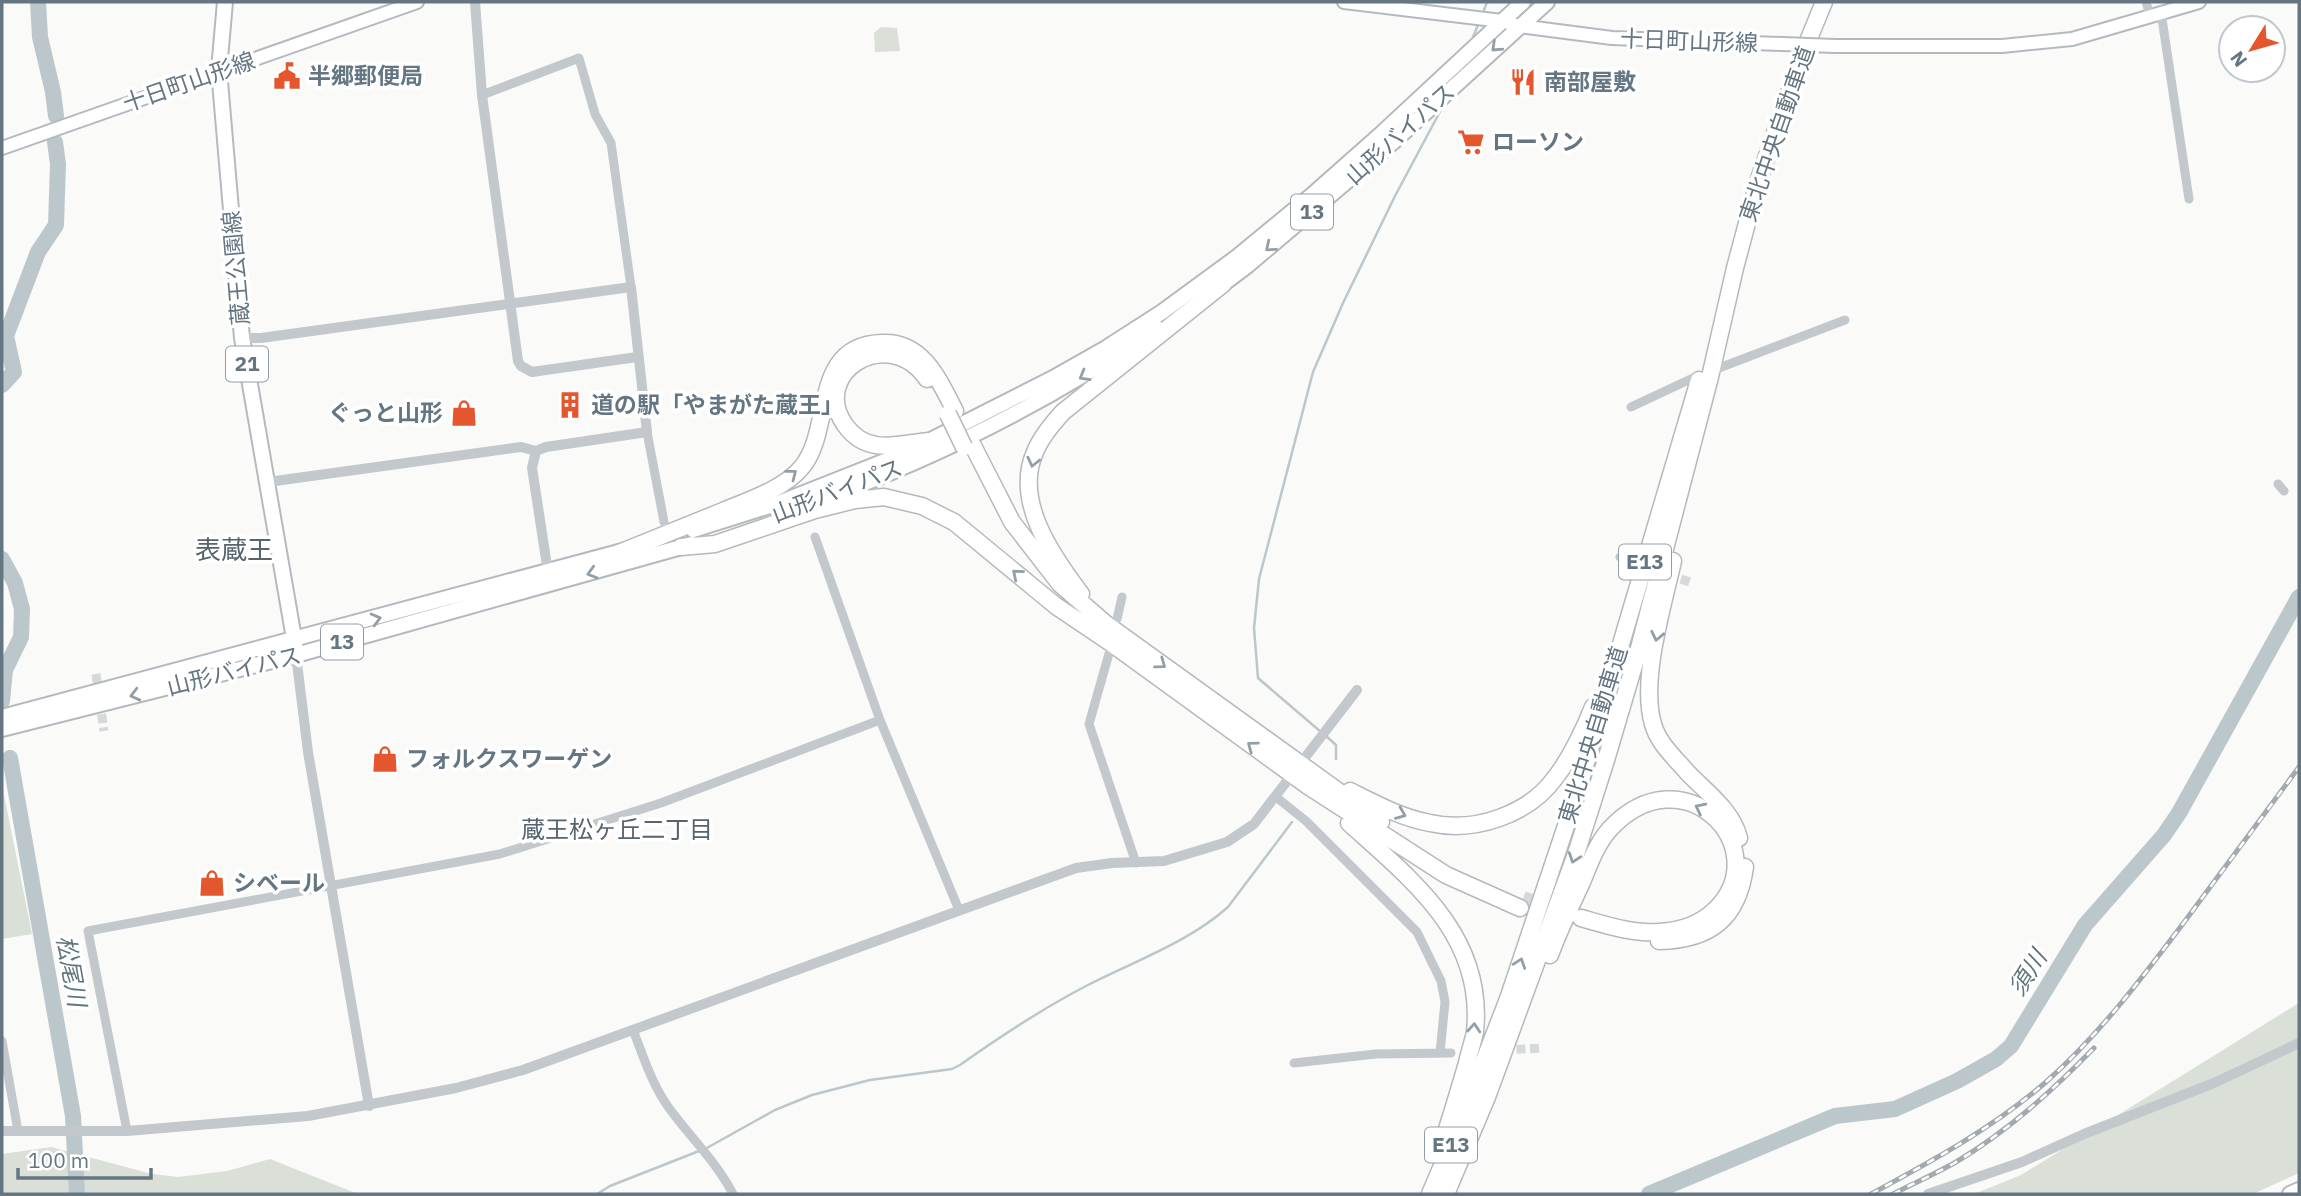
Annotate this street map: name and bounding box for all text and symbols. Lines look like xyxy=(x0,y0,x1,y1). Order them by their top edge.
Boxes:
north arrow xyxy=(2217,14,2287,84)
street label: 十日町山形線 xyxy=(1620,23,1759,57)
one-way arrow xyxy=(1491,39,1504,52)
street label: 東北中央自動車道 xyxy=(1732,42,1820,226)
street label: 十日町山形線 xyxy=(119,44,259,118)
text: N xyxy=(2225,47,2252,72)
place label: 半郷郵便局 xyxy=(308,60,423,90)
public building icon: 半郷郵便局 xyxy=(272,61,302,91)
place label: 南部屋敷 xyxy=(1544,66,1636,96)
restaurant icon: 南部屋敷 xyxy=(1508,67,1538,97)
street label: 山形バイパス xyxy=(1338,76,1460,190)
place label: ローソン xyxy=(1492,126,1584,156)
supermarket icon: ローソン xyxy=(1456,127,1486,157)
road number: 13 xyxy=(1291,194,1333,230)
street label: 蔵王公園線 xyxy=(215,209,255,327)
one-way arrow xyxy=(1266,239,1279,251)
road number: 21 xyxy=(226,346,268,382)
one-way arrow xyxy=(1078,368,1091,381)
place label: 道の駅「やまがた蔵王」 xyxy=(591,389,844,419)
building icon: 道の駅「やまがた蔵王」 xyxy=(555,390,585,420)
place label: ぐっと山形 xyxy=(328,397,443,427)
shop icon: ぐっと山形 xyxy=(449,398,479,428)
street label: 山形バイパス xyxy=(767,451,906,529)
one-way arrow xyxy=(1027,456,1041,468)
one-way arrow xyxy=(785,470,797,483)
district label: 表蔵王 xyxy=(195,532,273,566)
road number: E13 xyxy=(1619,544,1671,580)
one-way arrow xyxy=(586,565,598,579)
one-way arrow xyxy=(1012,570,1025,582)
one-way arrow xyxy=(370,612,382,627)
road number: 13 xyxy=(321,624,363,660)
one-way arrow xyxy=(1651,630,1666,642)
street label: 山形バイパス xyxy=(163,639,304,701)
street label: 東北中央自動車道 xyxy=(1551,642,1633,827)
one-way arrow xyxy=(1153,656,1166,668)
one-way arrow xyxy=(130,687,142,701)
one-way arrow xyxy=(1247,742,1260,755)
place label: フォルクスワーゲン xyxy=(406,743,612,773)
shop icon: フォルクスワーゲン xyxy=(370,744,400,774)
one-way arrow xyxy=(1694,802,1707,816)
one-way arrow xyxy=(1394,805,1406,819)
district label: 蔵王松ヶ丘二丁目 xyxy=(521,813,713,845)
one-way arrow xyxy=(1568,851,1582,863)
place label: シベール xyxy=(233,867,325,897)
shop icon: シベール xyxy=(197,868,227,898)
water label: 松尾川 xyxy=(50,933,95,1012)
water label: 須川 xyxy=(2001,941,2055,1001)
one-way arrow xyxy=(1512,957,1526,969)
one-way arrow xyxy=(1466,1022,1481,1033)
road number: E13 xyxy=(1425,1128,1477,1162)
scale bar xyxy=(18,1136,150,1180)
text: 100 m xyxy=(28,1146,89,1174)

